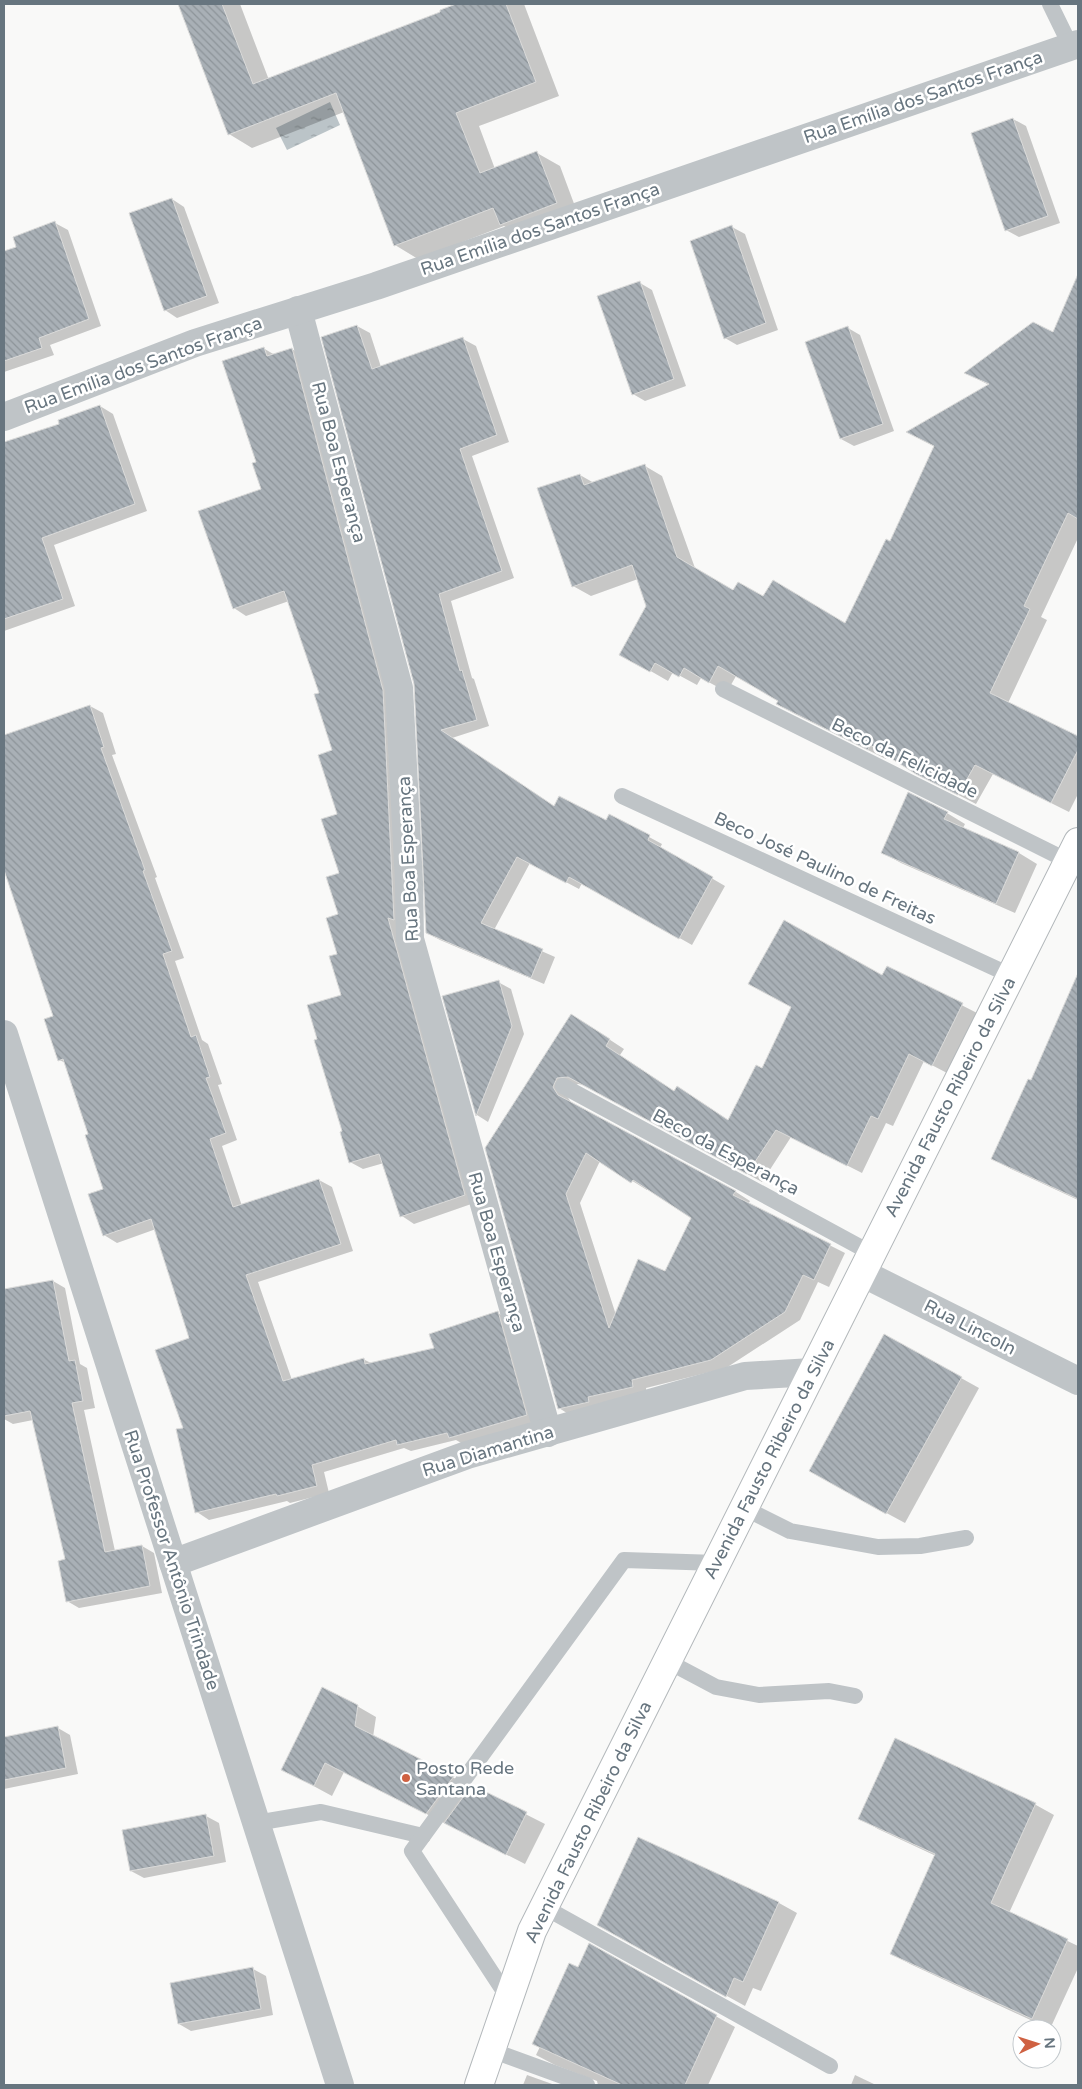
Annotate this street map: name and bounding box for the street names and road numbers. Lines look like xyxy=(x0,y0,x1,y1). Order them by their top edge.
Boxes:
street label: Rua Emília dos Santos França xyxy=(801,46,1045,148)
street label: Rua Emília dos Santos França xyxy=(418,178,662,280)
street label: Rua Emília dos Santos França xyxy=(21,312,265,418)
street label: Rua Boa Esperança xyxy=(307,379,371,545)
street label: Beco da Felicidade xyxy=(828,713,982,803)
street label: Rua Boa Esperança xyxy=(393,776,423,942)
street label: Beco José Paulino de Freitas xyxy=(711,807,939,929)
street label: Avenida Fausto Ribeiro da Silva xyxy=(880,973,1020,1221)
street label: Beco da Esperança xyxy=(649,1104,803,1200)
street label: Rua Boa Esperança xyxy=(464,1169,530,1335)
street label: Rua Lincoln xyxy=(920,1294,1020,1360)
street label: Avenida Fausto Ribeiro da Silva xyxy=(699,1335,839,1583)
street label: Rua Diamantina xyxy=(420,1421,556,1481)
street label: Rua Professor Antônio Trindade xyxy=(119,1427,225,1693)
street label: Avenida Fausto Ribeiro da Silva xyxy=(520,1697,656,1947)

